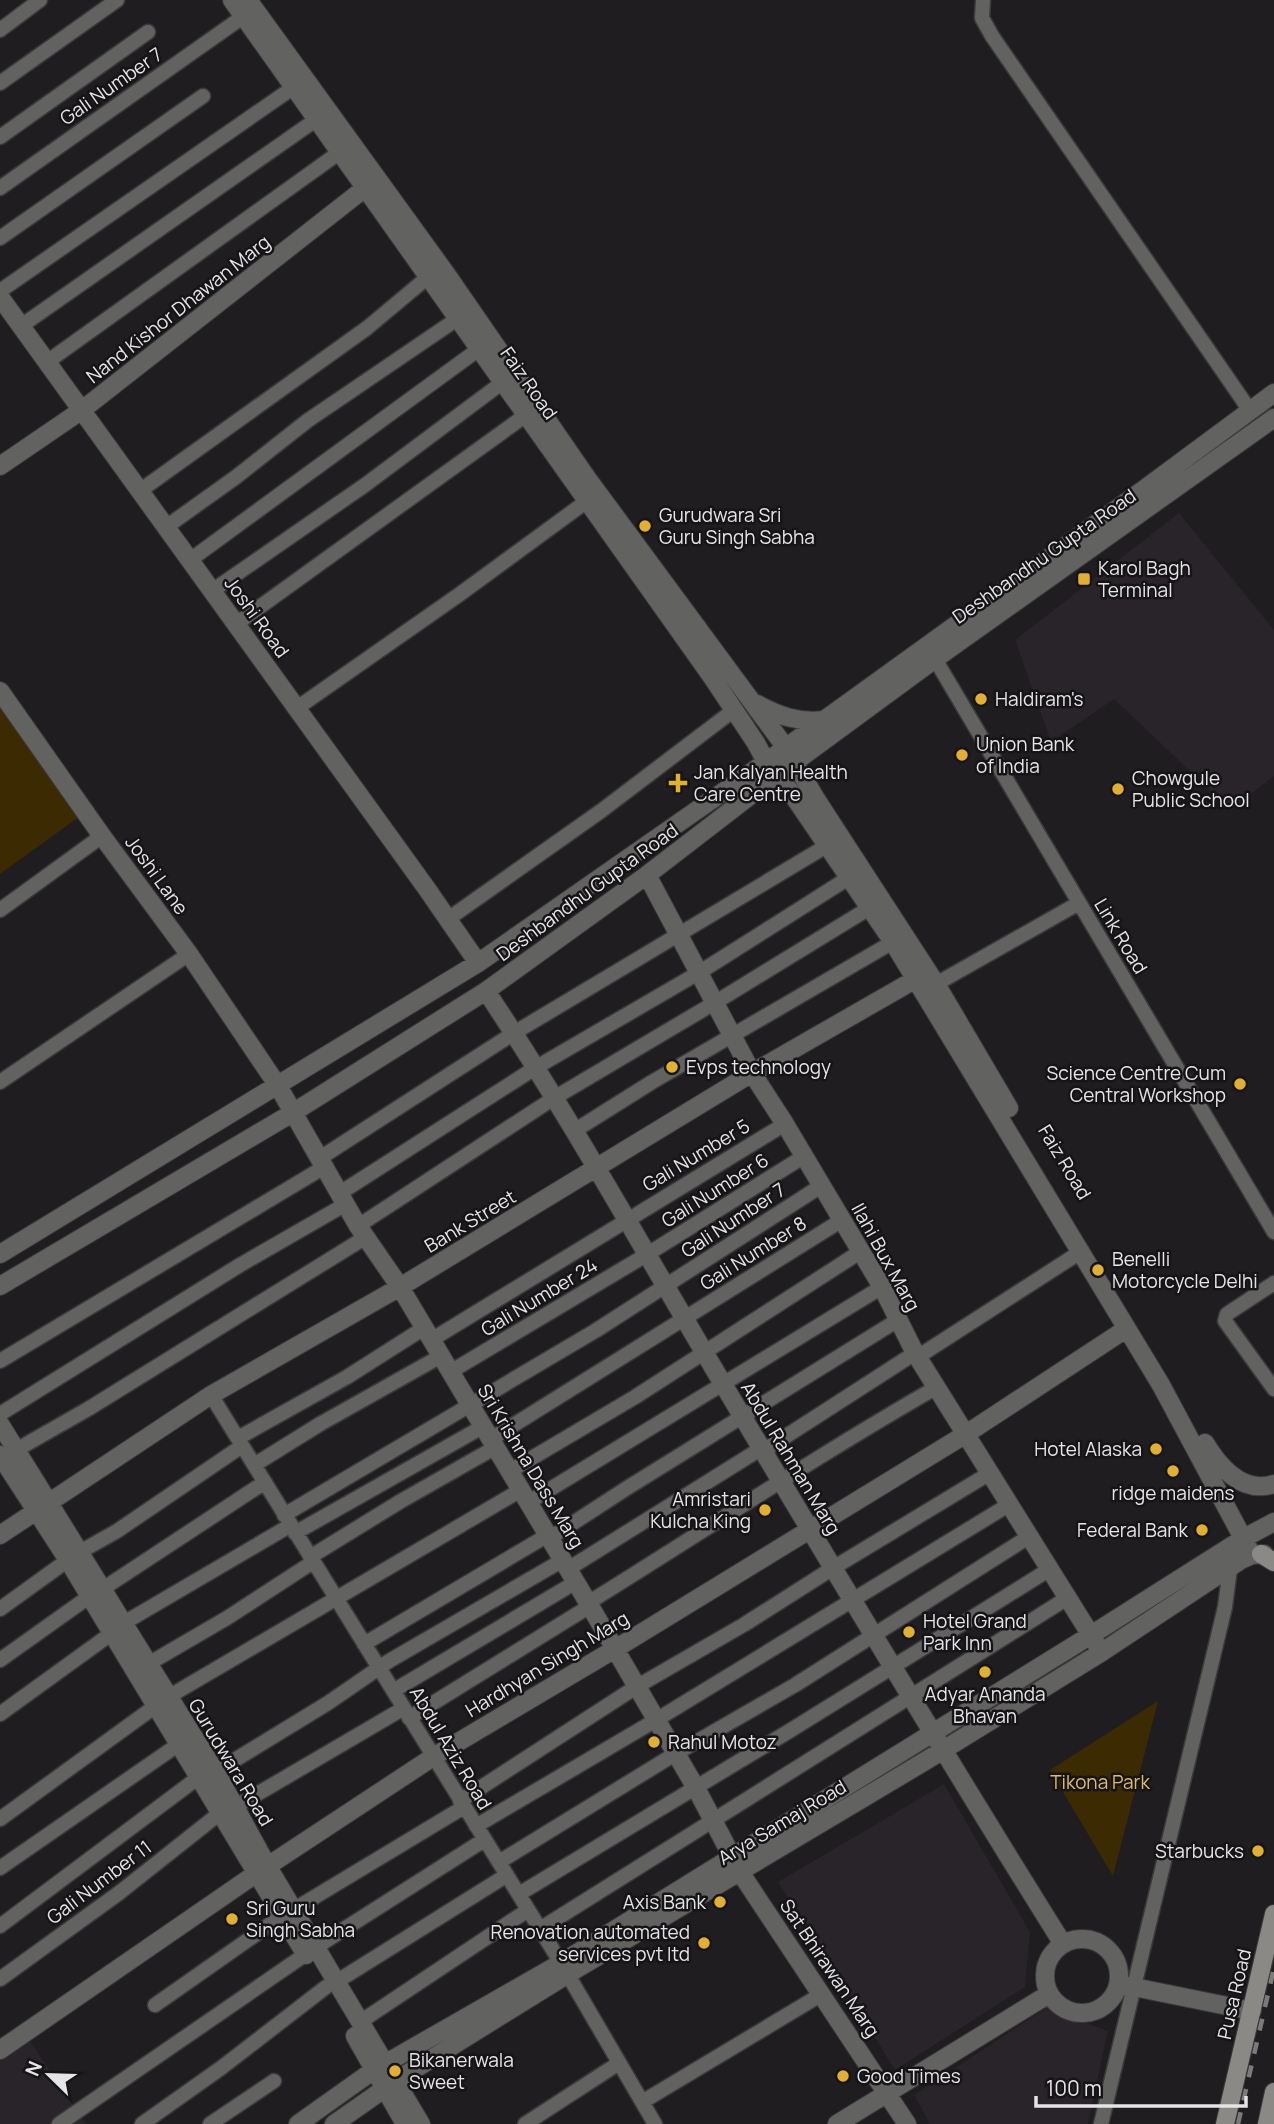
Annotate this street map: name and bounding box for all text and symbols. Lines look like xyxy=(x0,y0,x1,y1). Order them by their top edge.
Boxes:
street label: Gali Number 7 xyxy=(55,41,167,131)
street label: Nand Kishor Dhawan Marg xyxy=(81,229,275,389)
street label: Faiz Road xyxy=(495,342,563,424)
street label: Deshbandhu Gupta Road xyxy=(947,483,1141,629)
place label: Gurudwara Sri Guru Singh Sabha xyxy=(659,502,815,550)
marker: Gurudwara Sri Guru Singh Sabha xyxy=(637,518,653,534)
place label: Karol Bagh Terminal xyxy=(1098,555,1191,603)
street label: Joshi Road xyxy=(219,571,295,663)
marker: Karol Bagh Terminal xyxy=(1076,571,1092,587)
place label: Haldiram's xyxy=(995,686,1084,712)
marker: Haldiram's xyxy=(973,691,989,707)
place label: Union Bank of India xyxy=(976,731,1075,779)
marker: Union Bank of India xyxy=(954,747,970,763)
place label: Jan Kalyan Health Care Centre xyxy=(694,759,848,807)
place label: Chowgule Public School xyxy=(1132,765,1250,813)
marker: Jan Kalyan Health Care Centre xyxy=(668,773,688,793)
marker: Chowgule Public School xyxy=(1110,781,1126,797)
street label: Deshbandhu Gupta Road xyxy=(491,817,683,967)
street label: Joshi Lane xyxy=(119,830,195,920)
street label: Link Road xyxy=(1088,893,1154,979)
place label: Evps technology xyxy=(686,1054,831,1080)
marker: Evps technology xyxy=(664,1059,680,1075)
place label: Science Centre Cum Central Workshop xyxy=(1047,1060,1226,1108)
marker: Science Centre Cum Central Workshop xyxy=(1232,1076,1248,1092)
street label: Gali Number 5 xyxy=(637,1113,755,1197)
street label: Faiz Road xyxy=(1032,1120,1098,1204)
street label: Gali Number 6 xyxy=(656,1147,774,1233)
street label: Gali Number 7 xyxy=(676,1177,790,1263)
street label: Bank Street xyxy=(419,1183,521,1259)
street label: Ilahi Bux Marg xyxy=(846,1198,926,1316)
street label: Gali Number 8 xyxy=(695,1210,811,1296)
place label: Benelli Motorcycle Delhi xyxy=(1112,1246,1258,1294)
street label: Gali Number 24 xyxy=(476,1252,602,1342)
marker: Benelli Motorcycle Delhi xyxy=(1090,1262,1106,1278)
street label: Abdul Rahman Marg xyxy=(735,1377,847,1539)
street label: Sri Krishna Dass Marg xyxy=(472,1379,590,1553)
place label: Hotel Alaska xyxy=(1034,1436,1142,1462)
marker: Hotel Alaska xyxy=(1148,1441,1164,1457)
marker: ridge maidens xyxy=(1165,1463,1181,1479)
place label: ridge maidens xyxy=(1111,1480,1235,1506)
place label: Amristari Kulcha King xyxy=(650,1486,751,1534)
marker: Amristari Kulcha King xyxy=(757,1502,773,1518)
place label: Federal Bank xyxy=(1077,1517,1189,1543)
marker: Federal Bank xyxy=(1194,1522,1210,1538)
street label: Hardhyan Singh Marg xyxy=(461,1605,633,1723)
place label: Hotel Grand Park Inn xyxy=(923,1608,1027,1656)
marker: Hotel Grand Park Inn xyxy=(901,1624,917,1640)
marker: Adyar Ananda Bhavan xyxy=(977,1664,993,1680)
place label: Adyar Ananda Bhavan xyxy=(924,1681,1046,1729)
street label: Abdul Aziz Road xyxy=(404,1682,498,1814)
street label: Gurudwara Road xyxy=(183,1693,279,1831)
place label: Rahul Motoz xyxy=(668,1729,777,1755)
marker: Rahul Motoz xyxy=(646,1734,662,1750)
park label: Tikona Park xyxy=(1050,1769,1150,1795)
street label: Arya Samaj Road xyxy=(713,1773,851,1871)
street label: Gali Number 11 xyxy=(41,1834,157,1930)
place label: Starbucks xyxy=(1155,1838,1244,1864)
marker: Starbucks xyxy=(1250,1843,1266,1859)
place label: Axis Bank xyxy=(623,1889,707,1915)
marker: Axis Bank xyxy=(712,1894,728,1910)
street label: Sat Bhirawan Marg xyxy=(774,1894,886,2042)
place label: Sri Guru Singh Sabha xyxy=(246,1895,355,1943)
marker: Sri Guru Singh Sabha xyxy=(224,1911,240,1927)
place label: Renovation automated services pvt ltd xyxy=(491,1919,690,1967)
marker: Renovation automated services pvt ltd xyxy=(696,1935,712,1951)
street label: Pusa Road xyxy=(1211,1946,1257,2042)
north arrow xyxy=(14,2040,84,2110)
place label: Bikanerwala Sweet xyxy=(409,2047,514,2095)
text: N xyxy=(19,2057,48,2080)
marker: Bikanerwala Sweet xyxy=(387,2063,403,2079)
place label: Good Times xyxy=(857,2063,961,2089)
scale bar xyxy=(1036,2064,1246,2108)
marker: Good Times xyxy=(835,2068,851,2084)
text: 100 m xyxy=(1046,2074,1102,2102)

